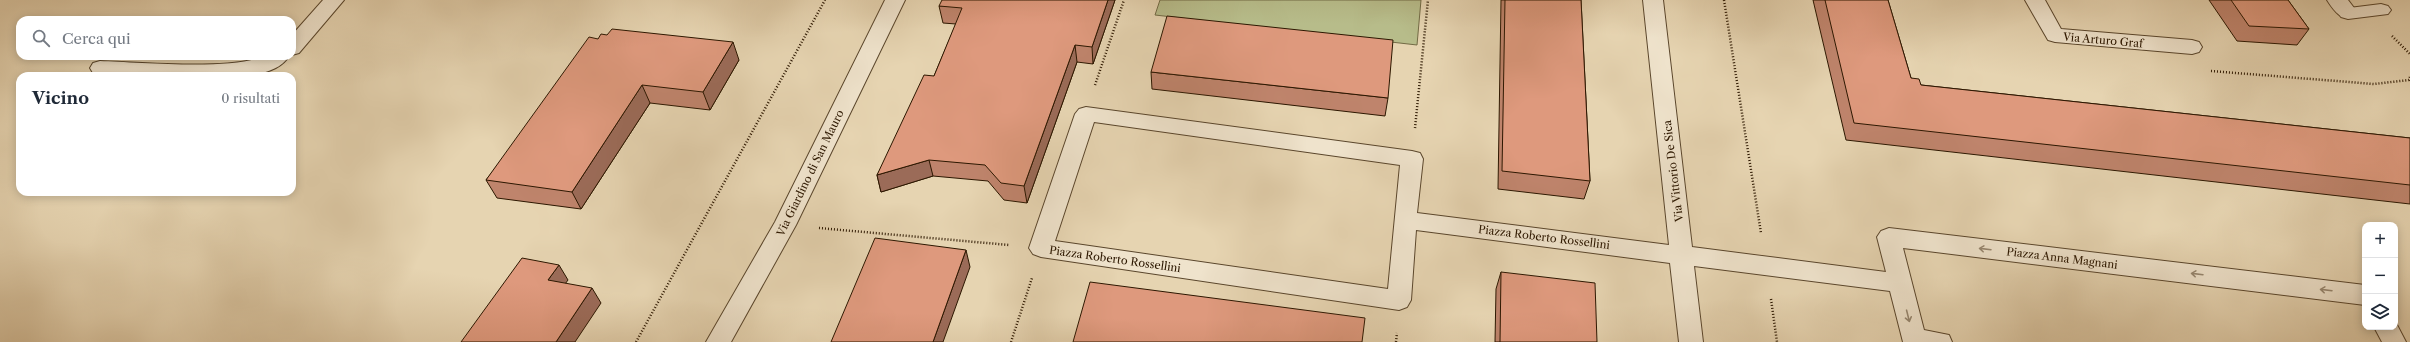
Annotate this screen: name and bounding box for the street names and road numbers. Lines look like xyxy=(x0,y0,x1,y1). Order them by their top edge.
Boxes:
street label: Via Arturo Graf xyxy=(2061,29,2146,51)
street label: Via Giardino di San Mauro xyxy=(773,107,847,239)
street label: Via Vittorio De Sica xyxy=(1660,119,1686,224)
street label: Piazza Roberto Rossellini xyxy=(1477,222,1611,252)
street label: Piazza Roberto Rossellini xyxy=(1048,243,1182,275)
street label: Piazza Anna Magnani xyxy=(2006,244,2119,272)

